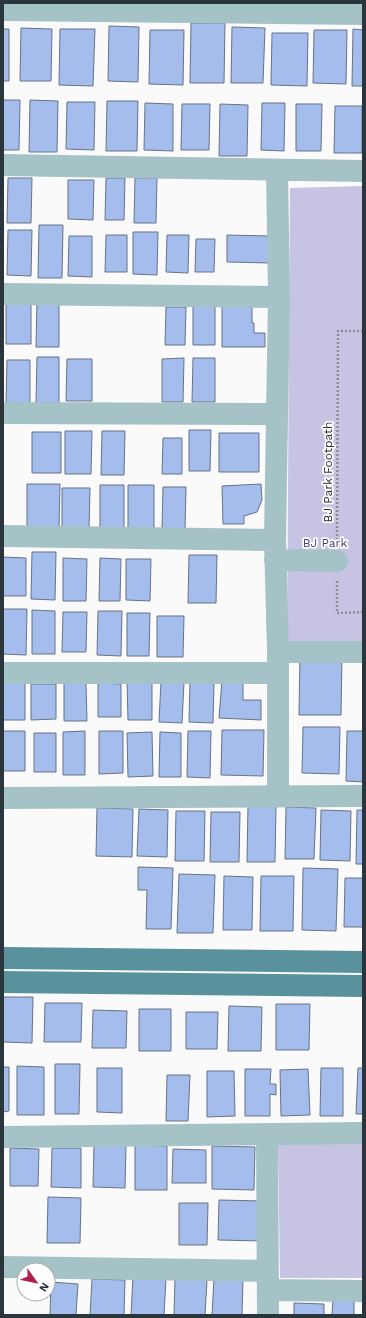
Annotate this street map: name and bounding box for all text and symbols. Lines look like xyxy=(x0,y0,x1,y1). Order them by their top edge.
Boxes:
street label: BJ Park Footpath xyxy=(321,422,335,522)
park label: BJ Park xyxy=(303,536,347,550)
north arrow xyxy=(16,1262,56,1302)
text: N xyxy=(36,1280,52,1294)

